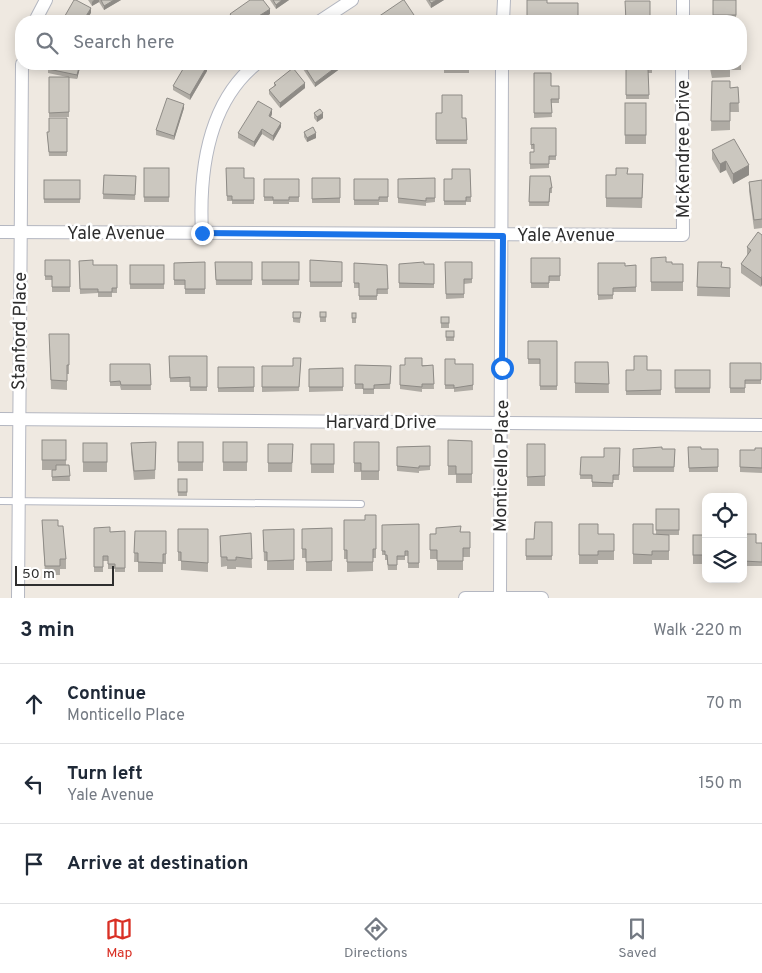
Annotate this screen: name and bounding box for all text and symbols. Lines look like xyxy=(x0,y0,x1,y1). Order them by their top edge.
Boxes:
search box xyxy=(15,15,747,70)
icon: search xyxy=(33,29,61,57)
text: Search here xyxy=(73,31,175,55)
street label: McKendree Drive xyxy=(673,80,696,218)
route end xyxy=(191,222,214,245)
street label: Yale Avenue xyxy=(67,223,165,246)
street label: Yale Avenue xyxy=(517,225,615,248)
street label: Stanford Place xyxy=(8,272,33,390)
route start xyxy=(491,357,514,380)
street label: Monticello Place xyxy=(490,400,515,532)
street label: Harvard Drive xyxy=(325,412,437,435)
map controls xyxy=(702,493,747,583)
button: locate xyxy=(702,493,747,538)
button: layers xyxy=(702,538,747,583)
scale bar xyxy=(15,563,114,586)
text: 50 m xyxy=(22,566,55,583)
text: 3 min xyxy=(20,617,75,644)
text: Walk · 220 m xyxy=(653,621,742,641)
text: Continue xyxy=(67,682,146,706)
icon: ahead xyxy=(20,690,48,718)
text: 70 m xyxy=(707,694,742,714)
text: Monticello Place xyxy=(67,706,185,726)
text: Turn left xyxy=(67,762,143,786)
icon: left xyxy=(20,770,48,798)
text: 150 m xyxy=(699,774,742,794)
text: Yale Avenue xyxy=(67,786,154,806)
icon: arrive xyxy=(20,850,48,878)
text: Arrive at destination xyxy=(67,852,248,876)
tab: Map xyxy=(105,915,133,962)
tab: Directions xyxy=(344,915,408,962)
tab: Saved xyxy=(618,915,657,962)

